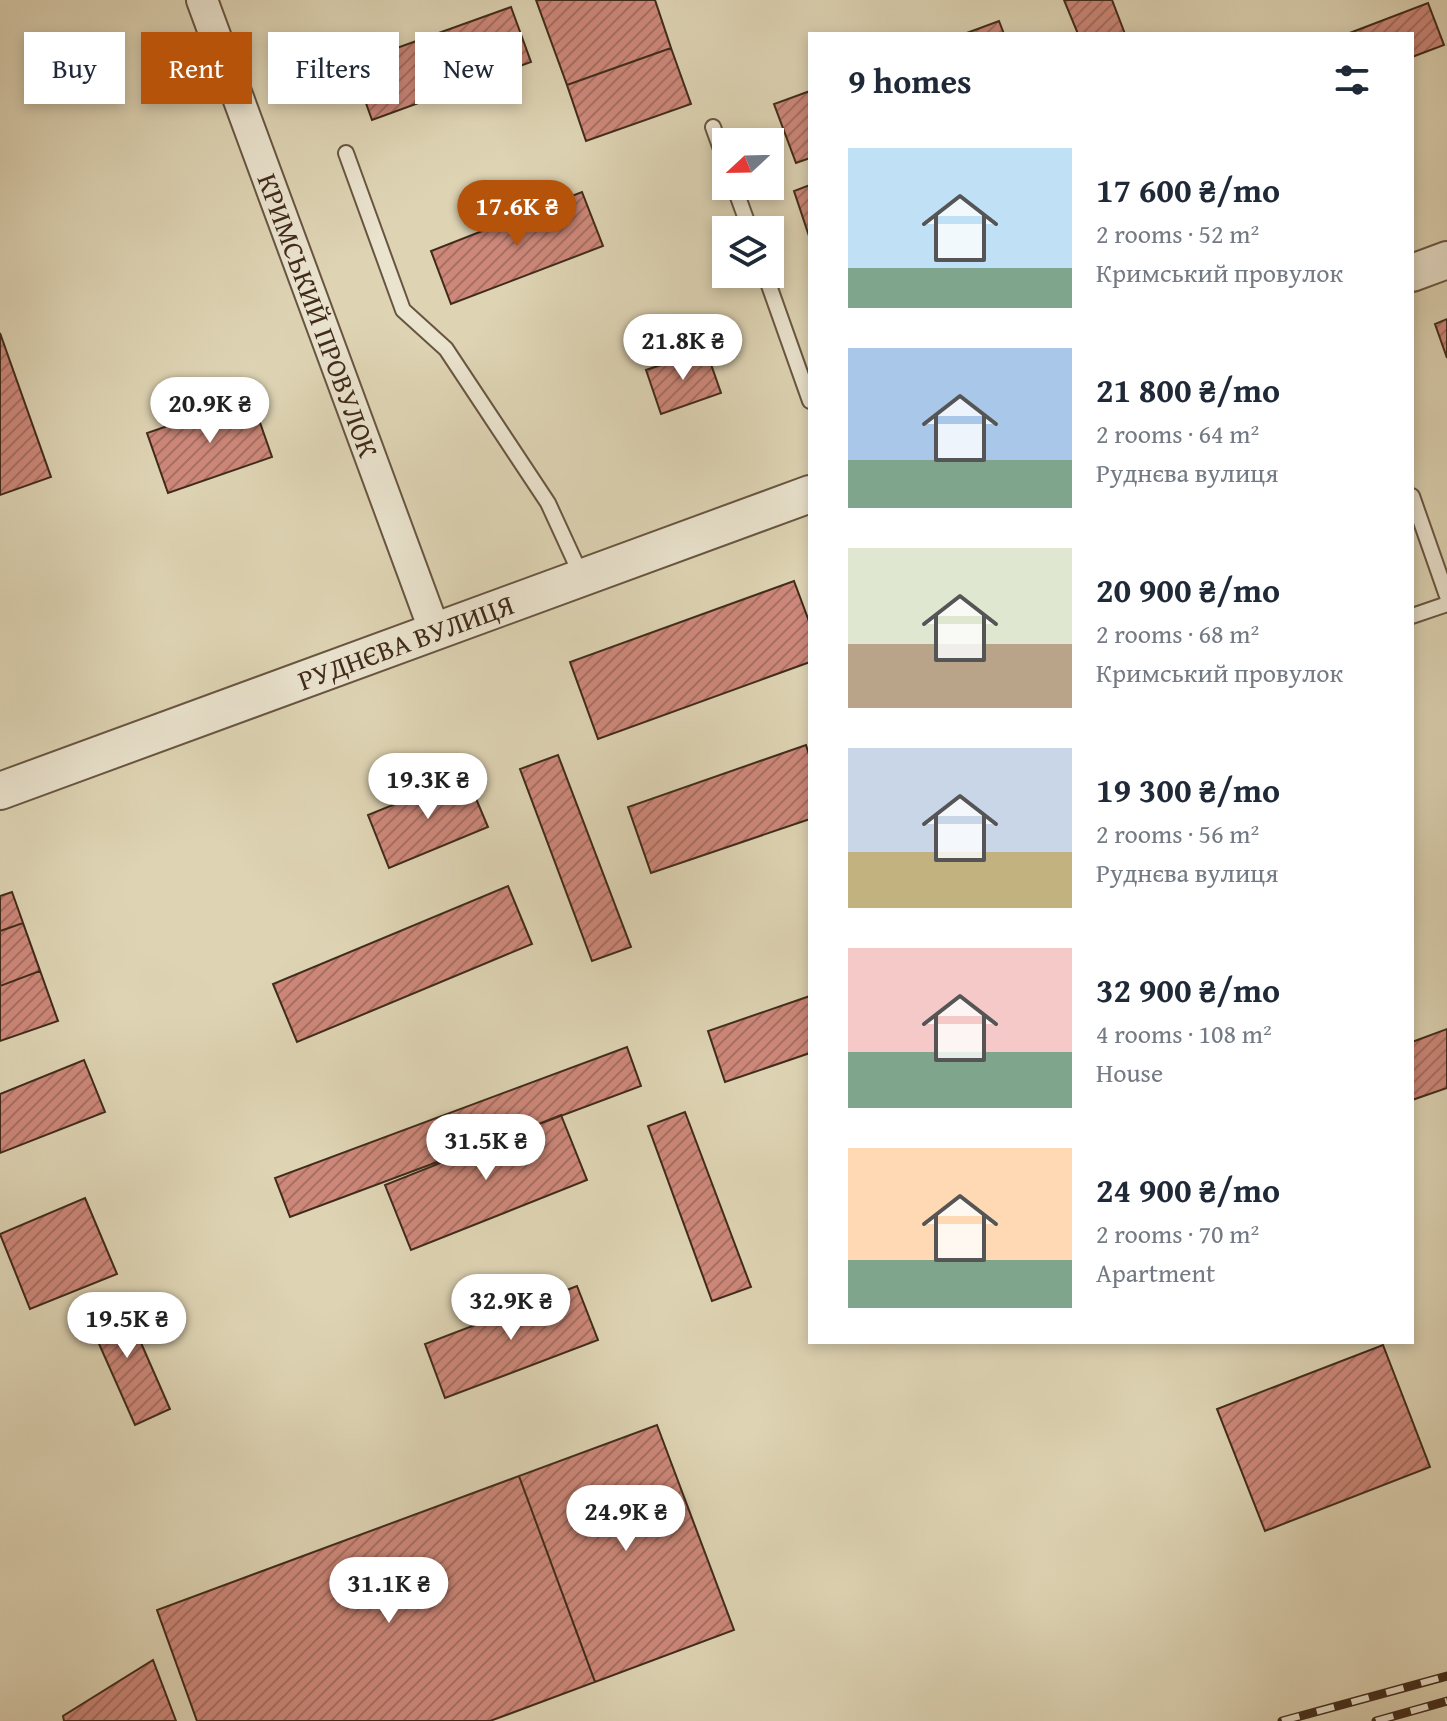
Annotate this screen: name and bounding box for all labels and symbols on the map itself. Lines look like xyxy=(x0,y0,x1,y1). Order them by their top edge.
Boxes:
north arrow xyxy=(712,128,784,200)
street label: КРИМСЬКИЙ ПРОВУЛОК xyxy=(248,167,390,463)
pin: 17.6K ₴ xyxy=(443,180,591,248)
pin: 21.8K ₴ xyxy=(609,314,757,382)
pin: 20.9K ₴ xyxy=(136,377,284,445)
street label: РУДНЄВА ВУЛИЦЯ xyxy=(292,583,519,700)
pin: 19.3K ₴ xyxy=(354,753,502,821)
pin: 31.5K ₴ xyxy=(412,1114,560,1182)
pin: 32.9K ₴ xyxy=(437,1274,585,1342)
pin: 19.5K ₴ xyxy=(53,1292,201,1360)
pin: 24.9K ₴ xyxy=(552,1485,700,1553)
pin: 31.1K ₴ xyxy=(315,1557,463,1625)

